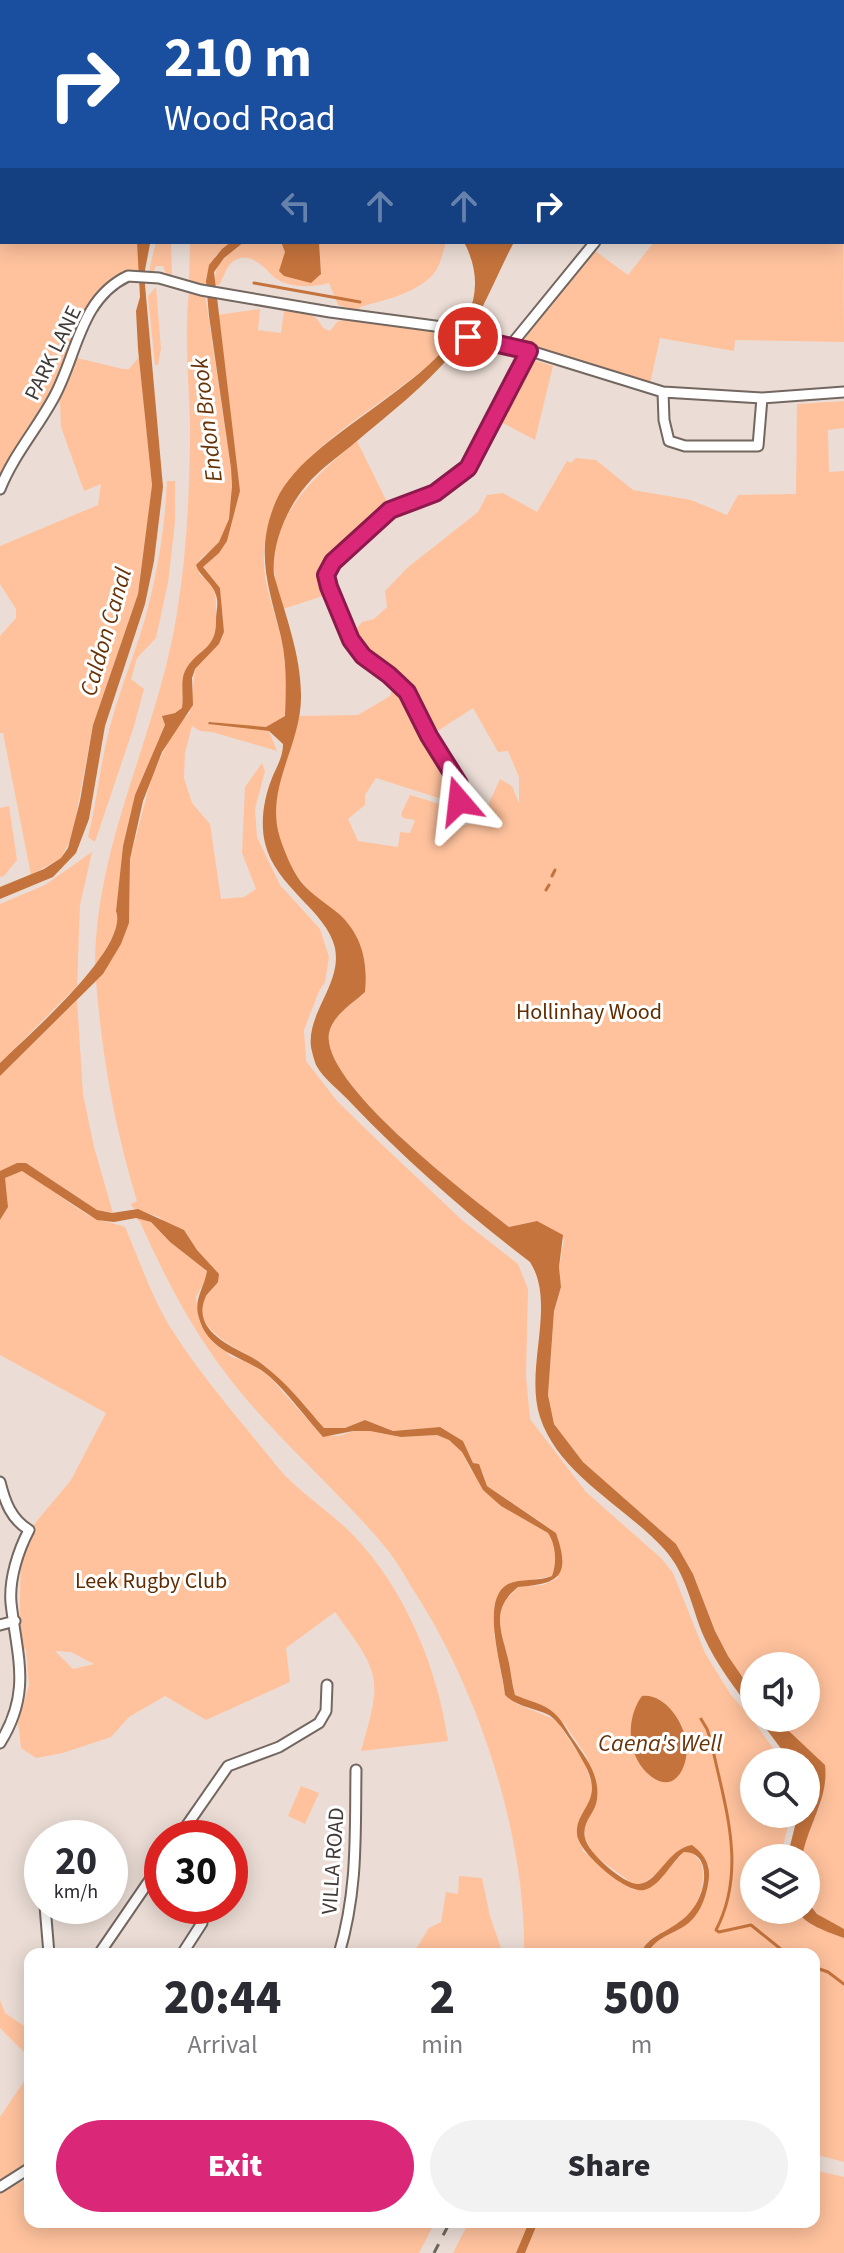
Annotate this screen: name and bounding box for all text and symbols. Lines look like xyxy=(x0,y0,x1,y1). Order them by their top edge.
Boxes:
text: 210 m xyxy=(164,19,312,98)
icon: right xyxy=(32,32,136,136)
text: Wood Road xyxy=(164,93,336,144)
icon: left xyxy=(274,184,318,228)
icon: ahead xyxy=(358,184,402,228)
icon: ahead xyxy=(442,184,486,228)
icon: right xyxy=(526,184,570,228)
street label: PARK LANE xyxy=(16,300,90,406)
pin xyxy=(434,303,502,371)
icon: arrive xyxy=(446,315,490,359)
water label: Endon Brook xyxy=(182,355,232,484)
water label: Caldon Canal xyxy=(71,564,141,700)
position arrow xyxy=(417,759,501,843)
park label: Hollinhay Wood xyxy=(516,996,662,1028)
park label: Leek Rugby Club xyxy=(75,1565,227,1597)
map controls xyxy=(740,1652,820,1924)
button: sound xyxy=(740,1652,820,1732)
water label: Caena's Well xyxy=(598,1726,722,1761)
button: search xyxy=(740,1748,820,1828)
street label: VILLA ROAD xyxy=(313,1806,353,1916)
speed limit sign: 30 xyxy=(144,1820,248,1924)
text: 20 xyxy=(55,1833,97,1890)
button: layers xyxy=(740,1844,820,1924)
text: km/h xyxy=(54,1878,98,1906)
text: 20:44 xyxy=(164,1964,281,2032)
text: 2 xyxy=(429,1964,455,2032)
text: 500 xyxy=(603,1964,680,2032)
text: Arrival xyxy=(188,2026,258,2063)
text: min xyxy=(421,2026,463,2063)
text: m xyxy=(631,2026,652,2063)
button: Exit xyxy=(56,2120,414,2212)
button: Share xyxy=(430,2120,788,2212)

